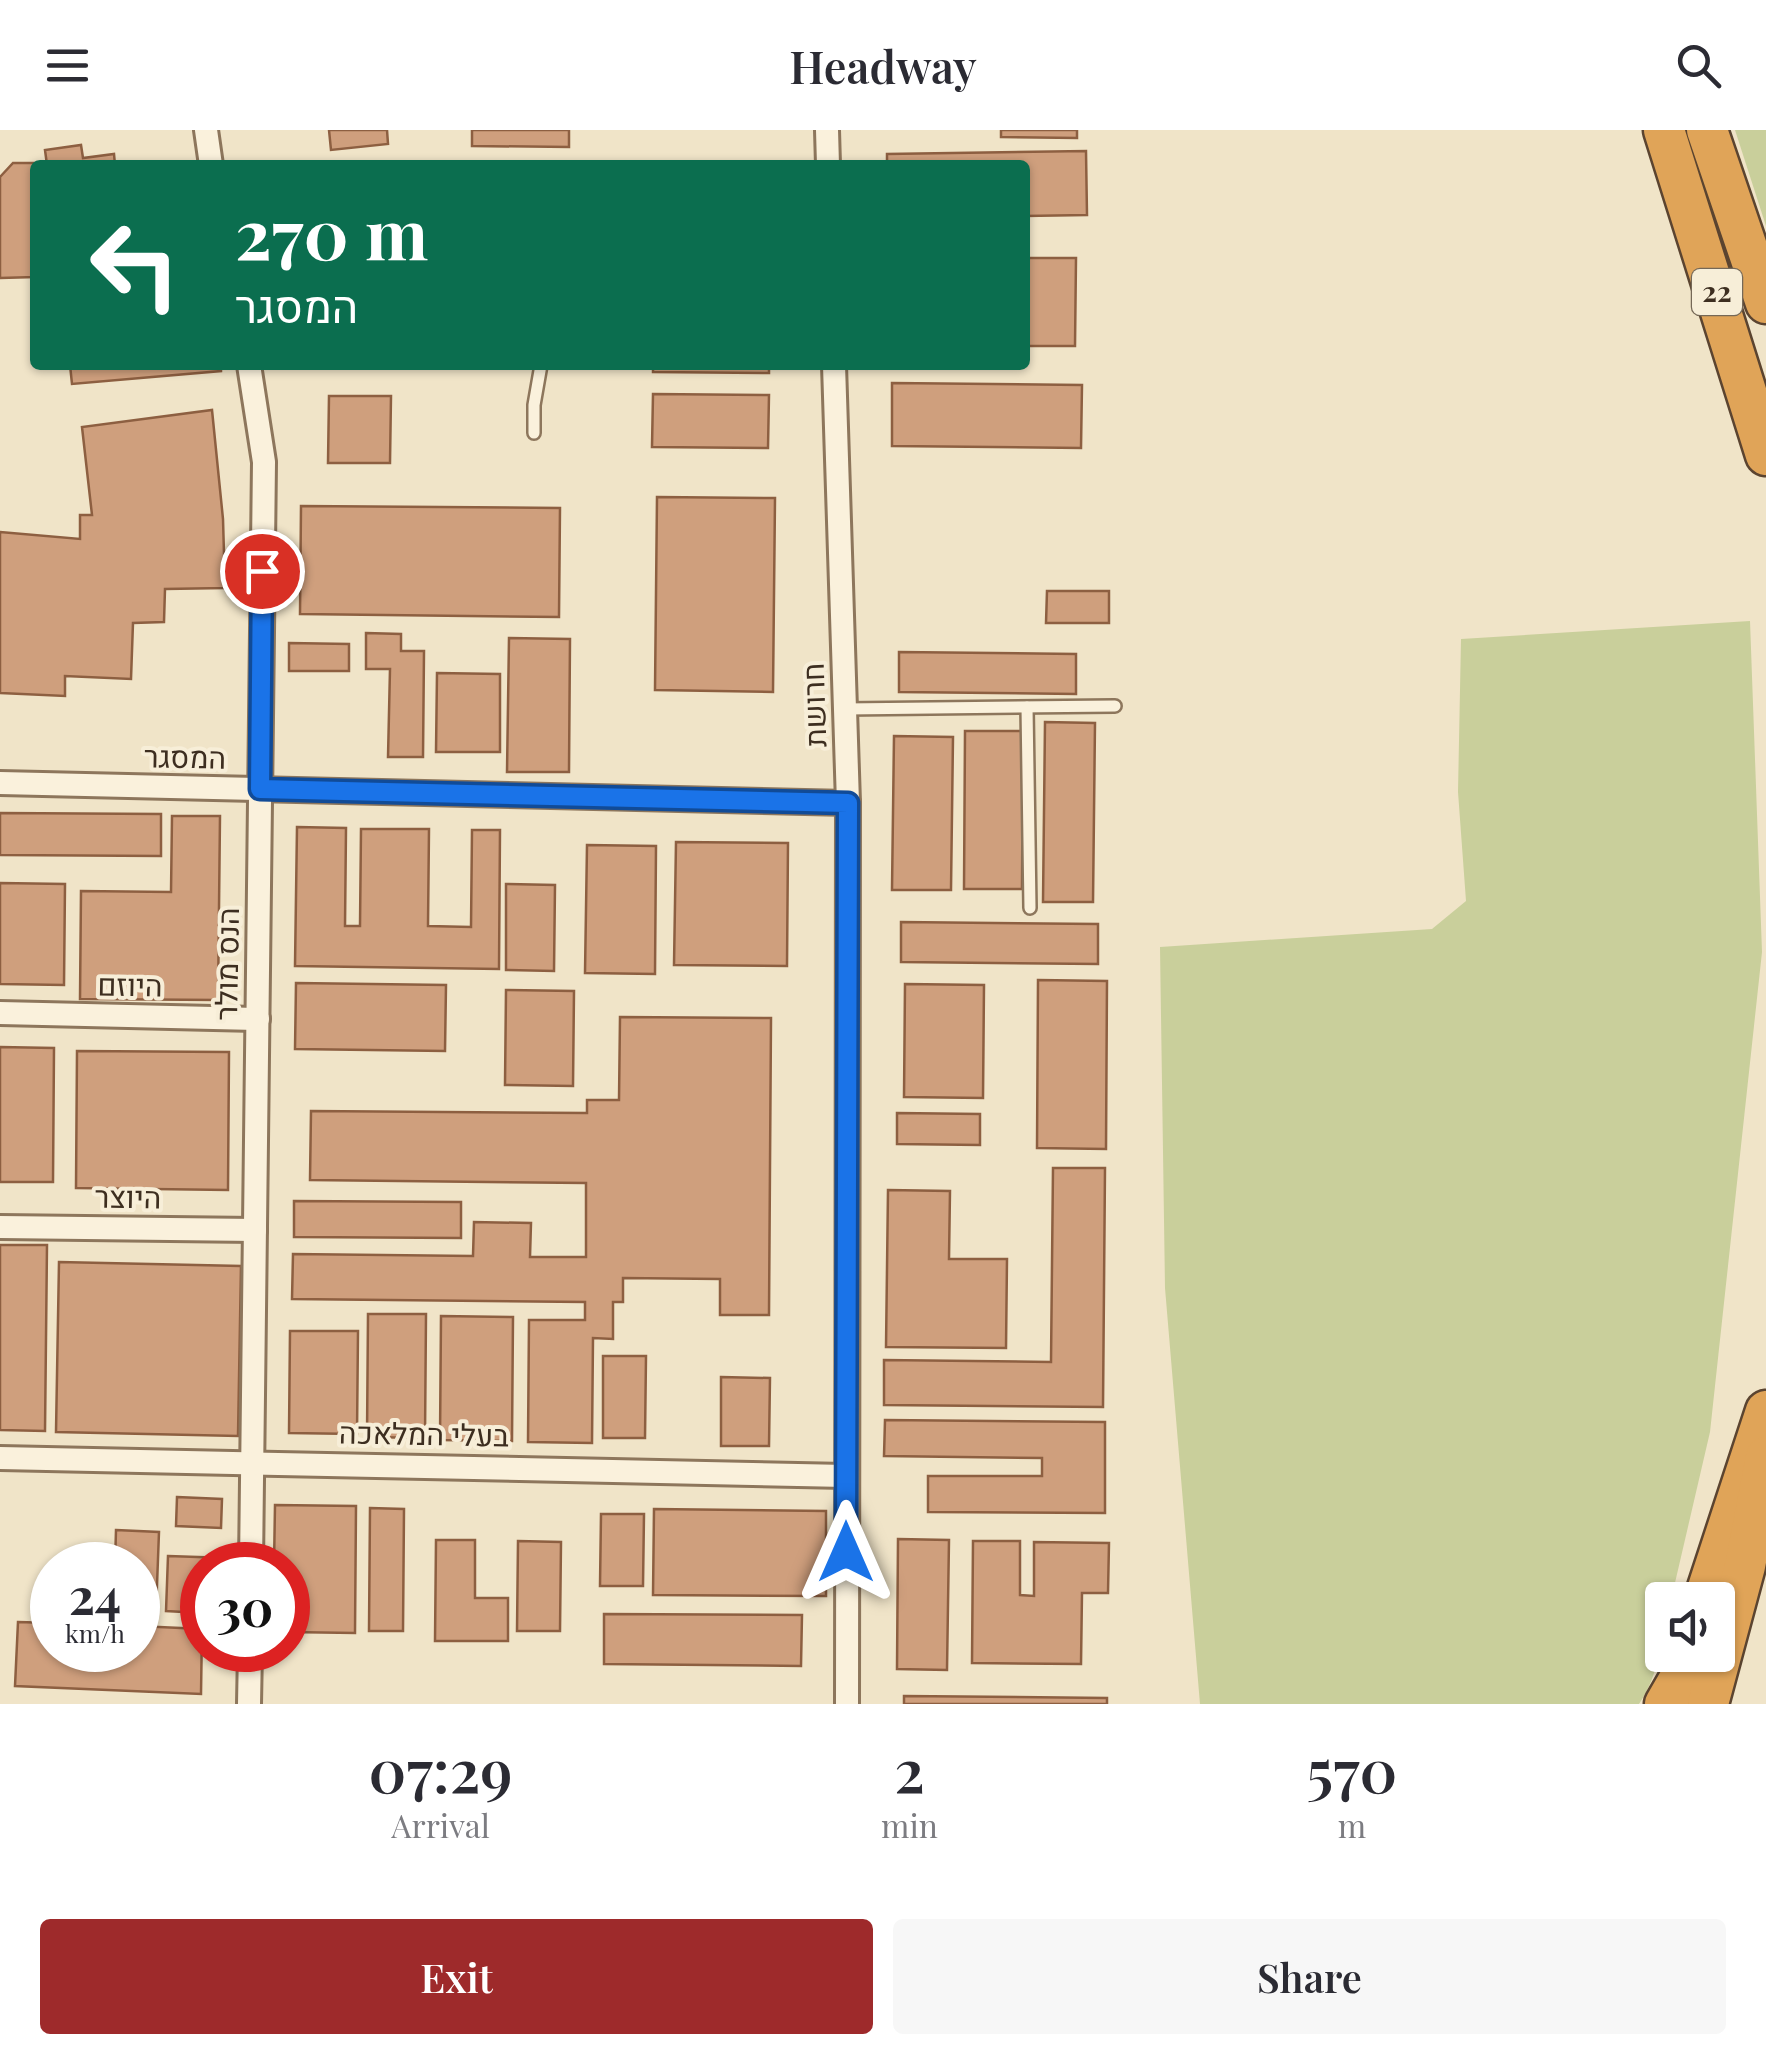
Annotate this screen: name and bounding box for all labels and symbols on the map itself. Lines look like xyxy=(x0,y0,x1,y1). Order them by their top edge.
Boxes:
road number: 22 xyxy=(1692,269,1742,315)
pin xyxy=(220,529,305,614)
street label: חרושת xyxy=(792,662,834,748)
street label: המסגר xyxy=(144,735,226,777)
street label: הנס מולר xyxy=(205,907,247,1021)
street label: היוזם xyxy=(97,963,163,1005)
street label: היוצר xyxy=(94,1175,162,1217)
street label: בעלי המלאכה xyxy=(339,1412,510,1454)
position arrow xyxy=(794,1500,898,1604)
speed limit sign: 30 xyxy=(180,1542,310,1672)

